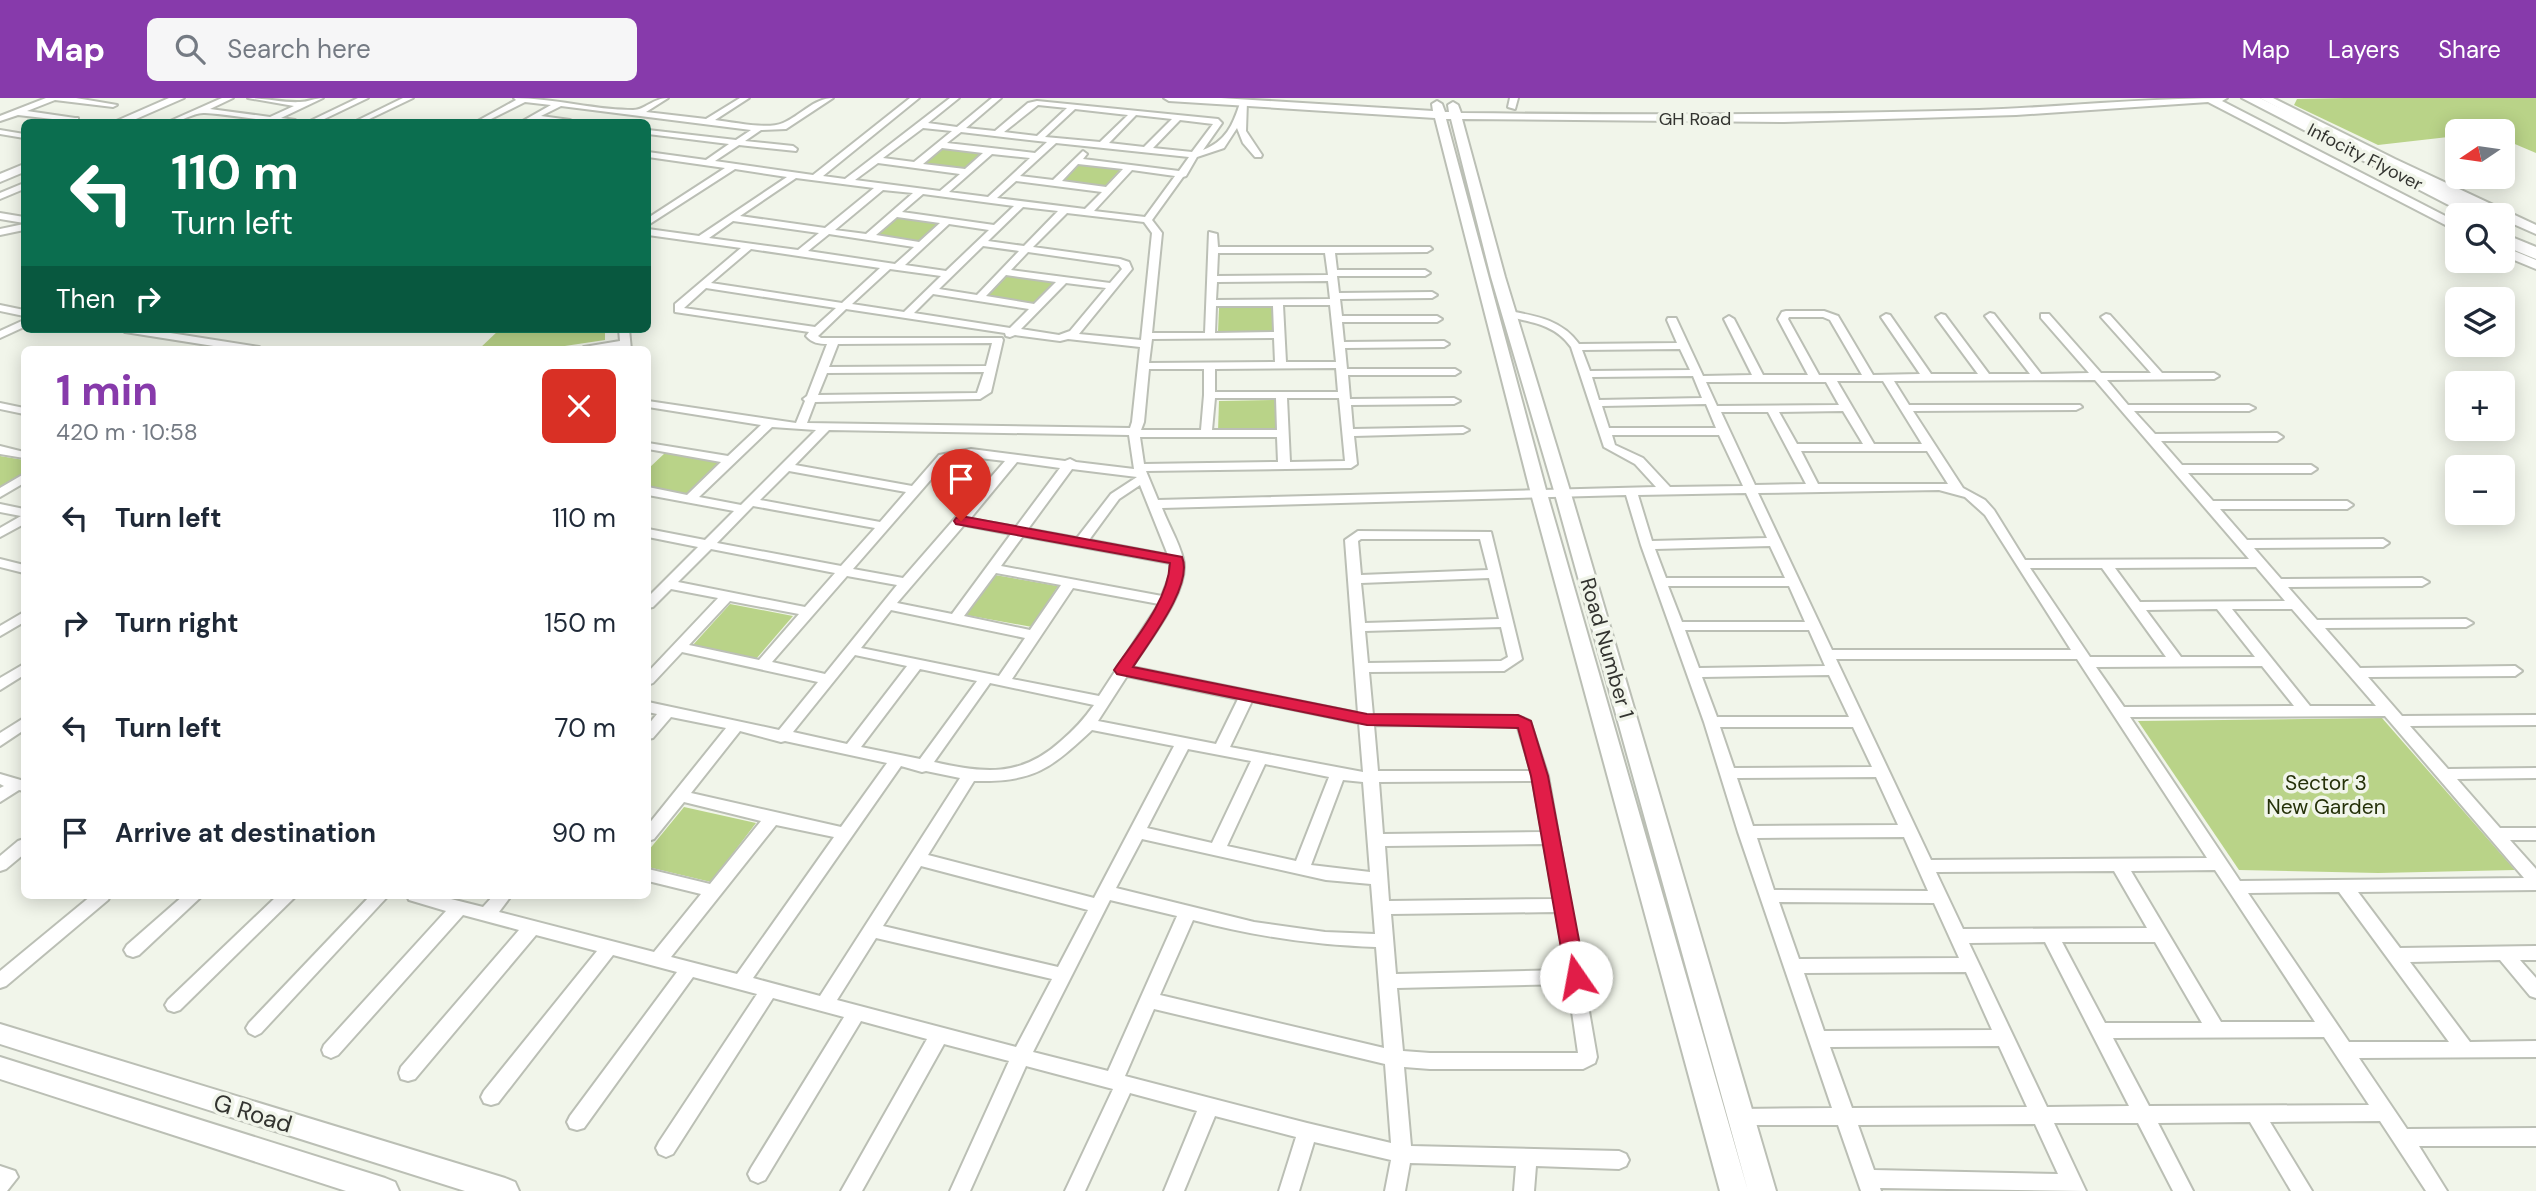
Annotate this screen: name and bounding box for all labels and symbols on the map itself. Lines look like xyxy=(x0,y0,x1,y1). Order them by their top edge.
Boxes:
street label: GH Road xyxy=(1659,107,1731,131)
street label: Infocity Flyover xyxy=(2303,118,2427,197)
north arrow xyxy=(2445,119,2515,189)
pin xyxy=(931,449,991,521)
street label: Road Number 1 xyxy=(1574,575,1640,721)
park label: Sector 3 New Garden xyxy=(2266,769,2386,821)
position arrow xyxy=(1539,940,1613,1014)
street label: G Road xyxy=(210,1086,296,1140)

